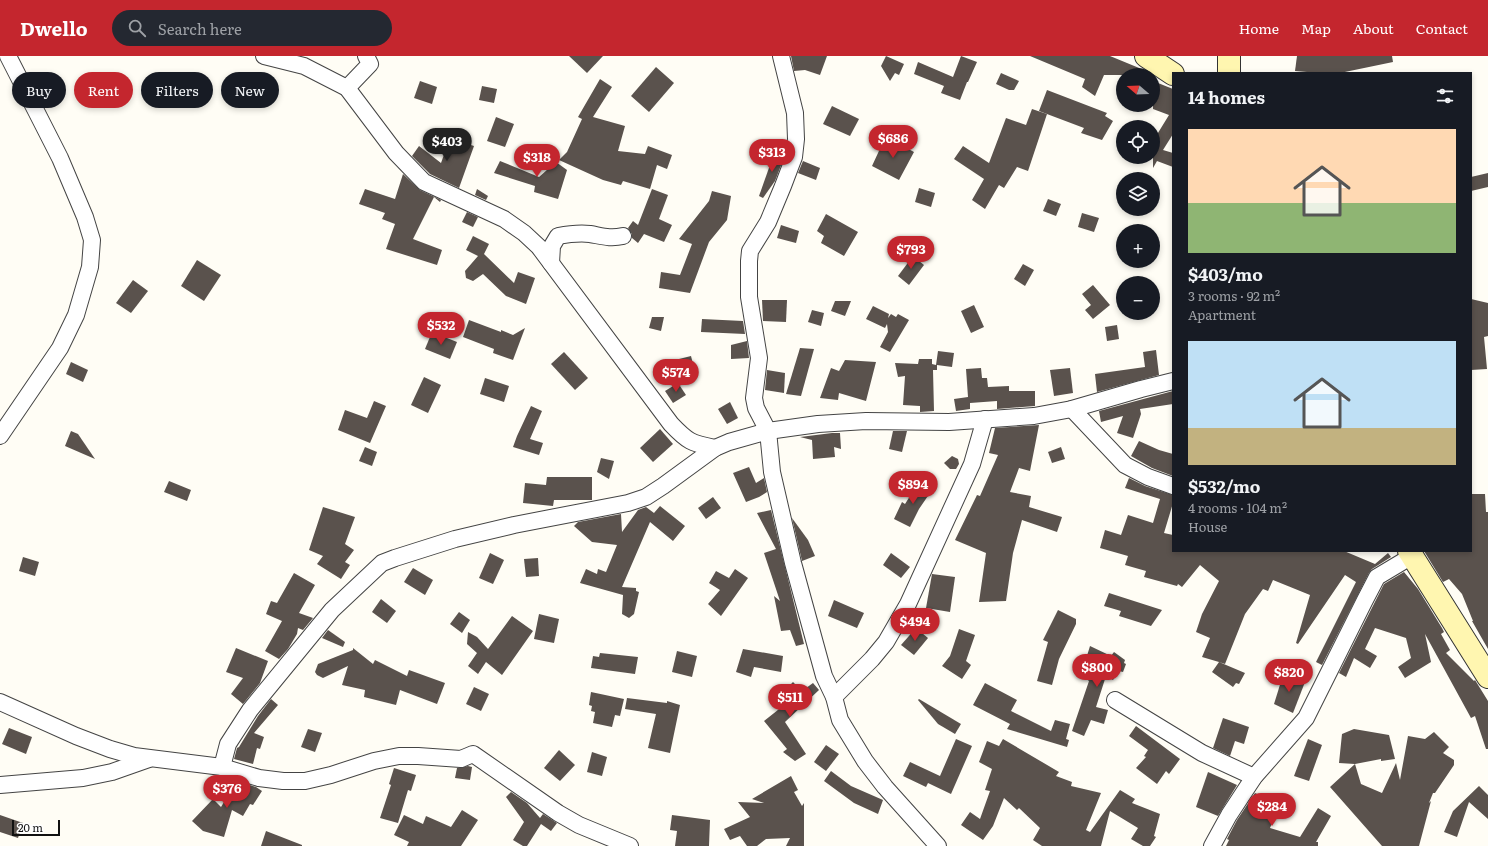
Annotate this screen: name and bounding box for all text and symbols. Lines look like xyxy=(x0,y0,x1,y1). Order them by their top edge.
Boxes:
search box xyxy=(112,10,392,46)
text: Dwello xyxy=(20,14,88,42)
icon: search xyxy=(126,17,148,39)
text: Search here xyxy=(158,17,242,40)
text: Home xyxy=(1239,18,1279,38)
text: Map xyxy=(1301,18,1331,38)
text: About xyxy=(1353,18,1394,38)
text: Contact xyxy=(1416,18,1468,38)
north arrow xyxy=(1116,68,1160,112)
map controls xyxy=(1116,68,1160,320)
chip: Buy xyxy=(12,72,66,108)
chip: Rent xyxy=(74,72,133,108)
chip: Filters xyxy=(141,72,213,108)
chip: New xyxy=(221,72,279,108)
text: 14 homes xyxy=(1188,84,1265,109)
icon: filters xyxy=(1434,85,1456,107)
button: locate xyxy=(1116,120,1160,164)
pin: $686 xyxy=(869,125,917,159)
pin: $403 xyxy=(423,128,471,162)
text: $686 xyxy=(878,128,908,147)
text: $403 xyxy=(432,131,462,150)
pin: $313 xyxy=(748,139,796,173)
text: $313 xyxy=(758,142,786,161)
pin: $318 xyxy=(513,144,561,178)
text: $318 xyxy=(523,147,551,166)
icon: home xyxy=(1286,155,1358,227)
button: layers xyxy=(1116,172,1160,216)
button: + xyxy=(1116,224,1160,268)
pin: $793 xyxy=(887,236,935,270)
text: $793 xyxy=(896,239,926,258)
text: $403/mo xyxy=(1188,261,1263,286)
button: − xyxy=(1116,276,1160,320)
text: 3 rooms · 92 m² xyxy=(1188,286,1280,305)
text: Apartment xyxy=(1188,305,1256,324)
pin: $532 xyxy=(417,312,465,346)
text: $532 xyxy=(427,315,455,334)
pin: $574 xyxy=(652,359,700,393)
text: $574 xyxy=(662,362,690,381)
icon: home xyxy=(1286,367,1358,439)
pin: $894 xyxy=(889,471,937,505)
text: $532/mo xyxy=(1188,473,1260,498)
text: $894 xyxy=(898,474,928,493)
text: 4 rooms · 104 m² xyxy=(1188,498,1287,517)
text: House xyxy=(1188,517,1227,536)
pin: $494 xyxy=(891,608,939,642)
text: $494 xyxy=(900,611,930,630)
pin: $800 xyxy=(1073,654,1121,688)
text: $800 xyxy=(1081,657,1113,676)
pin: $820 xyxy=(1265,659,1313,693)
text: $820 xyxy=(1274,662,1304,681)
pin: $511 xyxy=(766,684,814,718)
text: $511 xyxy=(777,687,803,706)
pin: $376 xyxy=(203,775,251,809)
text: $376 xyxy=(212,778,242,797)
pin: $284 xyxy=(1248,793,1296,827)
text: $284 xyxy=(1257,796,1287,815)
scale bar xyxy=(12,818,60,837)
text: 20 m xyxy=(18,819,43,835)

